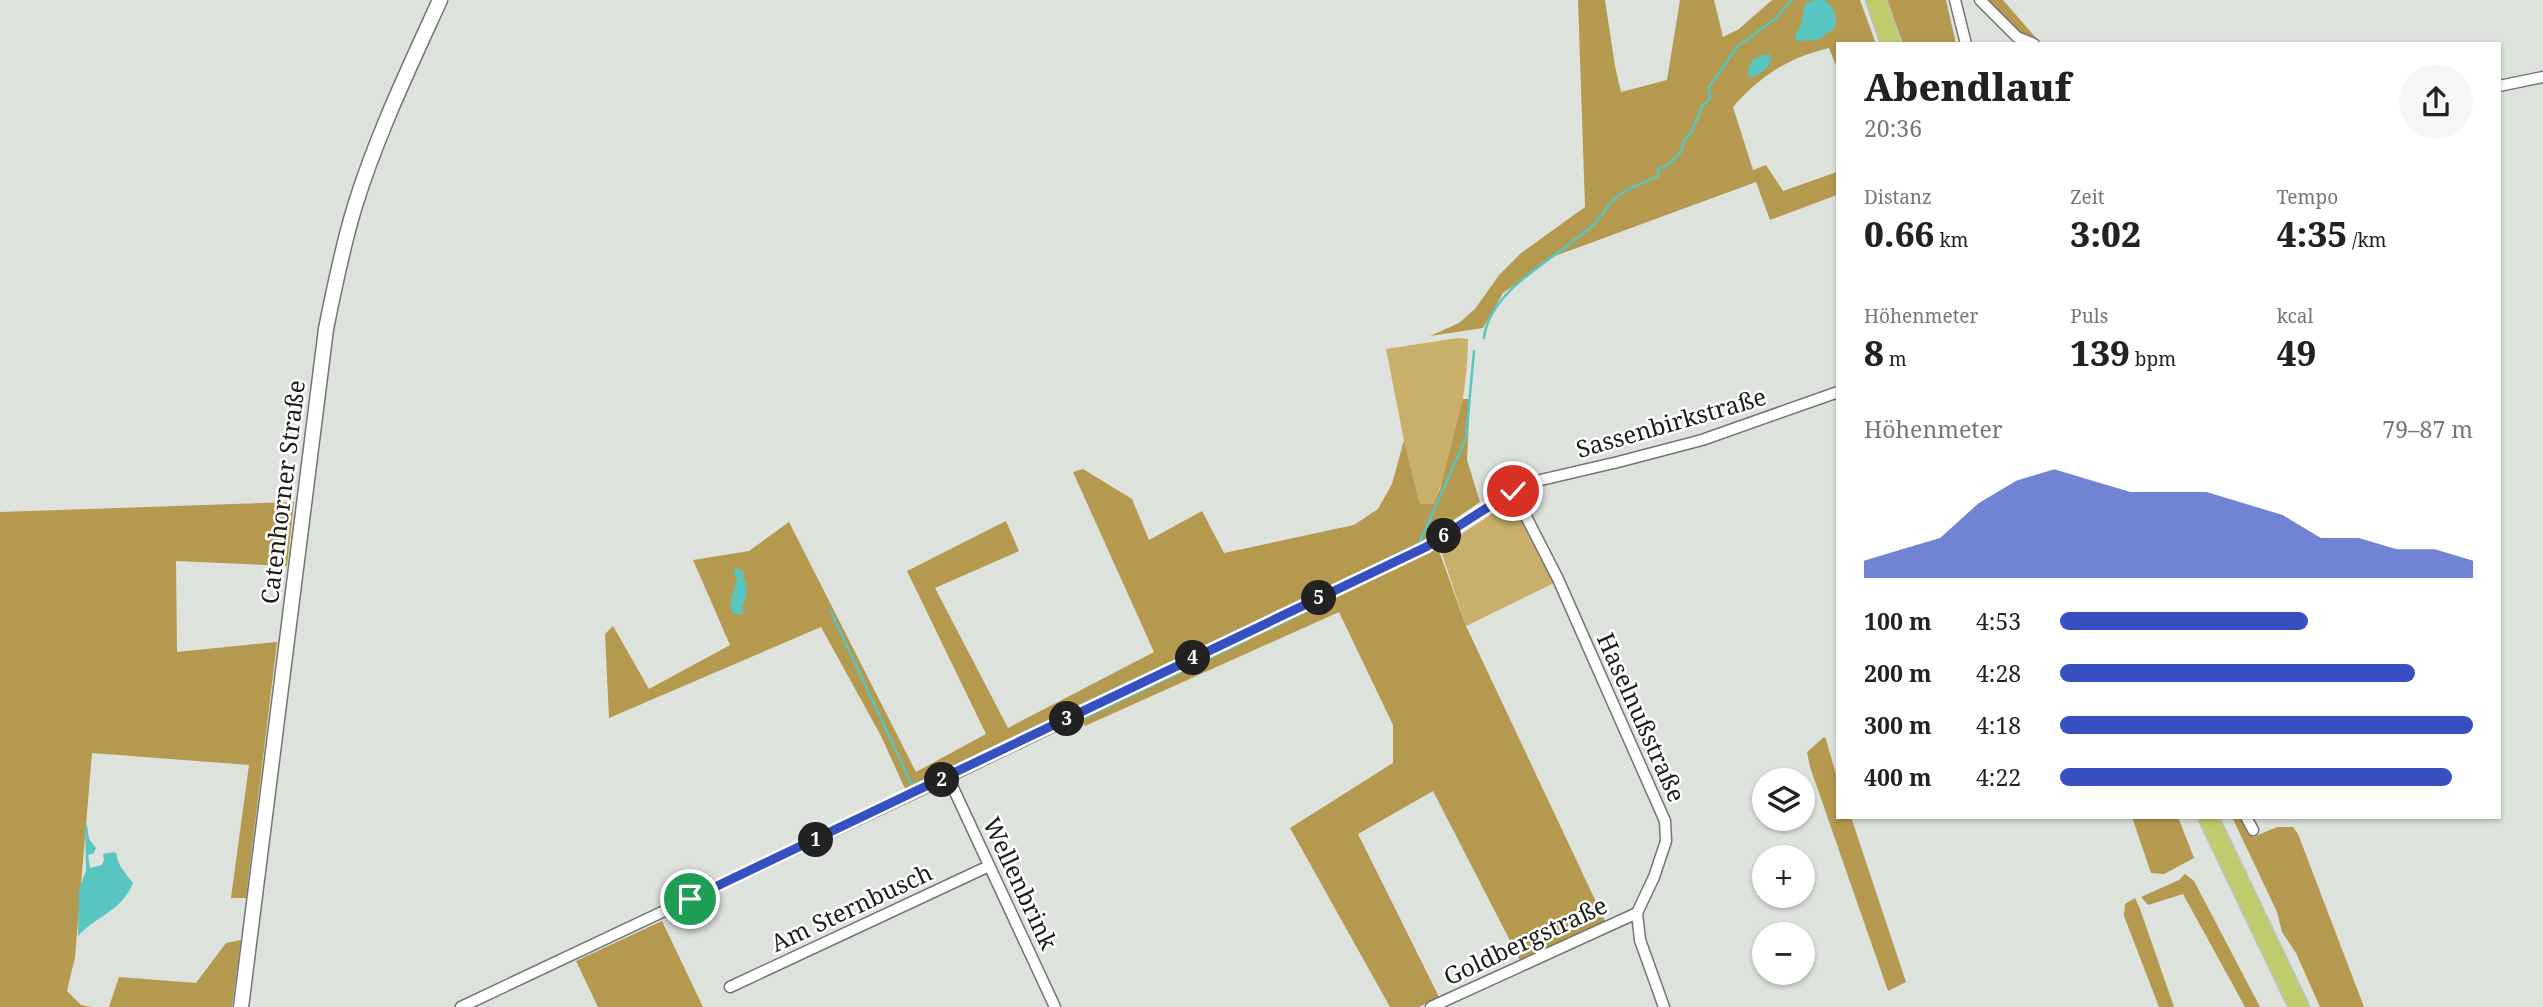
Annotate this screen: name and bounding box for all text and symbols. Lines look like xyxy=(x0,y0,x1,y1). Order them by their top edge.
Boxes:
text: Abendlauf xyxy=(1864,60,2071,112)
button: share xyxy=(2399,65,2473,139)
text: 20:36 xyxy=(1864,112,1922,144)
text: Distanz xyxy=(1864,184,1932,210)
text: Zeit xyxy=(2070,184,2105,210)
text: Tempo xyxy=(2277,184,2338,210)
text: 0.66 xyxy=(1864,210,1934,257)
text: 3:02 xyxy=(2070,210,2141,257)
text: 4:35 xyxy=(2277,210,2347,257)
text: km xyxy=(1934,227,1968,253)
text: /km xyxy=(2347,227,2387,253)
text: Höhenmeter xyxy=(1864,303,1978,329)
text: Puls xyxy=(2070,303,2108,329)
text: kcal xyxy=(2277,303,2313,329)
text: 8 xyxy=(1864,329,1884,376)
text: 139 xyxy=(2070,329,2130,376)
text: 49 xyxy=(2277,329,2316,376)
text: m xyxy=(1884,346,1907,372)
text: bpm xyxy=(2130,346,2176,372)
street label: Catenhorner Straße xyxy=(252,378,312,606)
street label: Sassenbirkstraße xyxy=(1572,379,1770,465)
text: Höhenmeter xyxy=(1864,413,2003,445)
text: 79–87 m xyxy=(2382,413,2473,445)
pin xyxy=(1483,461,1543,521)
icon: check xyxy=(1494,472,1532,510)
pin: 6 xyxy=(1426,518,1462,554)
text: 6 xyxy=(1438,522,1449,548)
pin: 5 xyxy=(1302,580,1336,616)
text: 5 xyxy=(1313,584,1324,610)
text: 100 m xyxy=(1864,605,1932,637)
text: 4:53 xyxy=(1976,605,2021,637)
street label: Haselnußstraße xyxy=(1590,627,1694,807)
pin: 4 xyxy=(1176,640,1210,676)
text: 4 xyxy=(1187,644,1198,670)
text: 200 m xyxy=(1864,657,1932,689)
text: 4:28 xyxy=(1976,657,2021,689)
pin: 3 xyxy=(1050,702,1084,736)
text: 3 xyxy=(1061,705,1072,731)
text: 300 m xyxy=(1864,709,1932,741)
text: 4:18 xyxy=(1976,709,2021,741)
text: 400 m xyxy=(1864,761,1932,793)
text: 4:22 xyxy=(1976,761,2021,793)
pin: 2 xyxy=(925,762,960,798)
text: 2 xyxy=(936,766,947,792)
map controls xyxy=(1752,768,1815,985)
button: layers xyxy=(1752,768,1815,831)
street label: Wellenbrink xyxy=(976,811,1067,956)
pin: 1 xyxy=(798,822,834,858)
text: 1 xyxy=(810,826,821,852)
button: + xyxy=(1752,845,1815,908)
street label: Am Sternbusch xyxy=(765,855,937,959)
pin xyxy=(660,869,720,929)
icon: arrive xyxy=(671,880,709,918)
street label: Goldbergstraße xyxy=(1438,888,1612,992)
button: − xyxy=(1752,922,1815,985)

